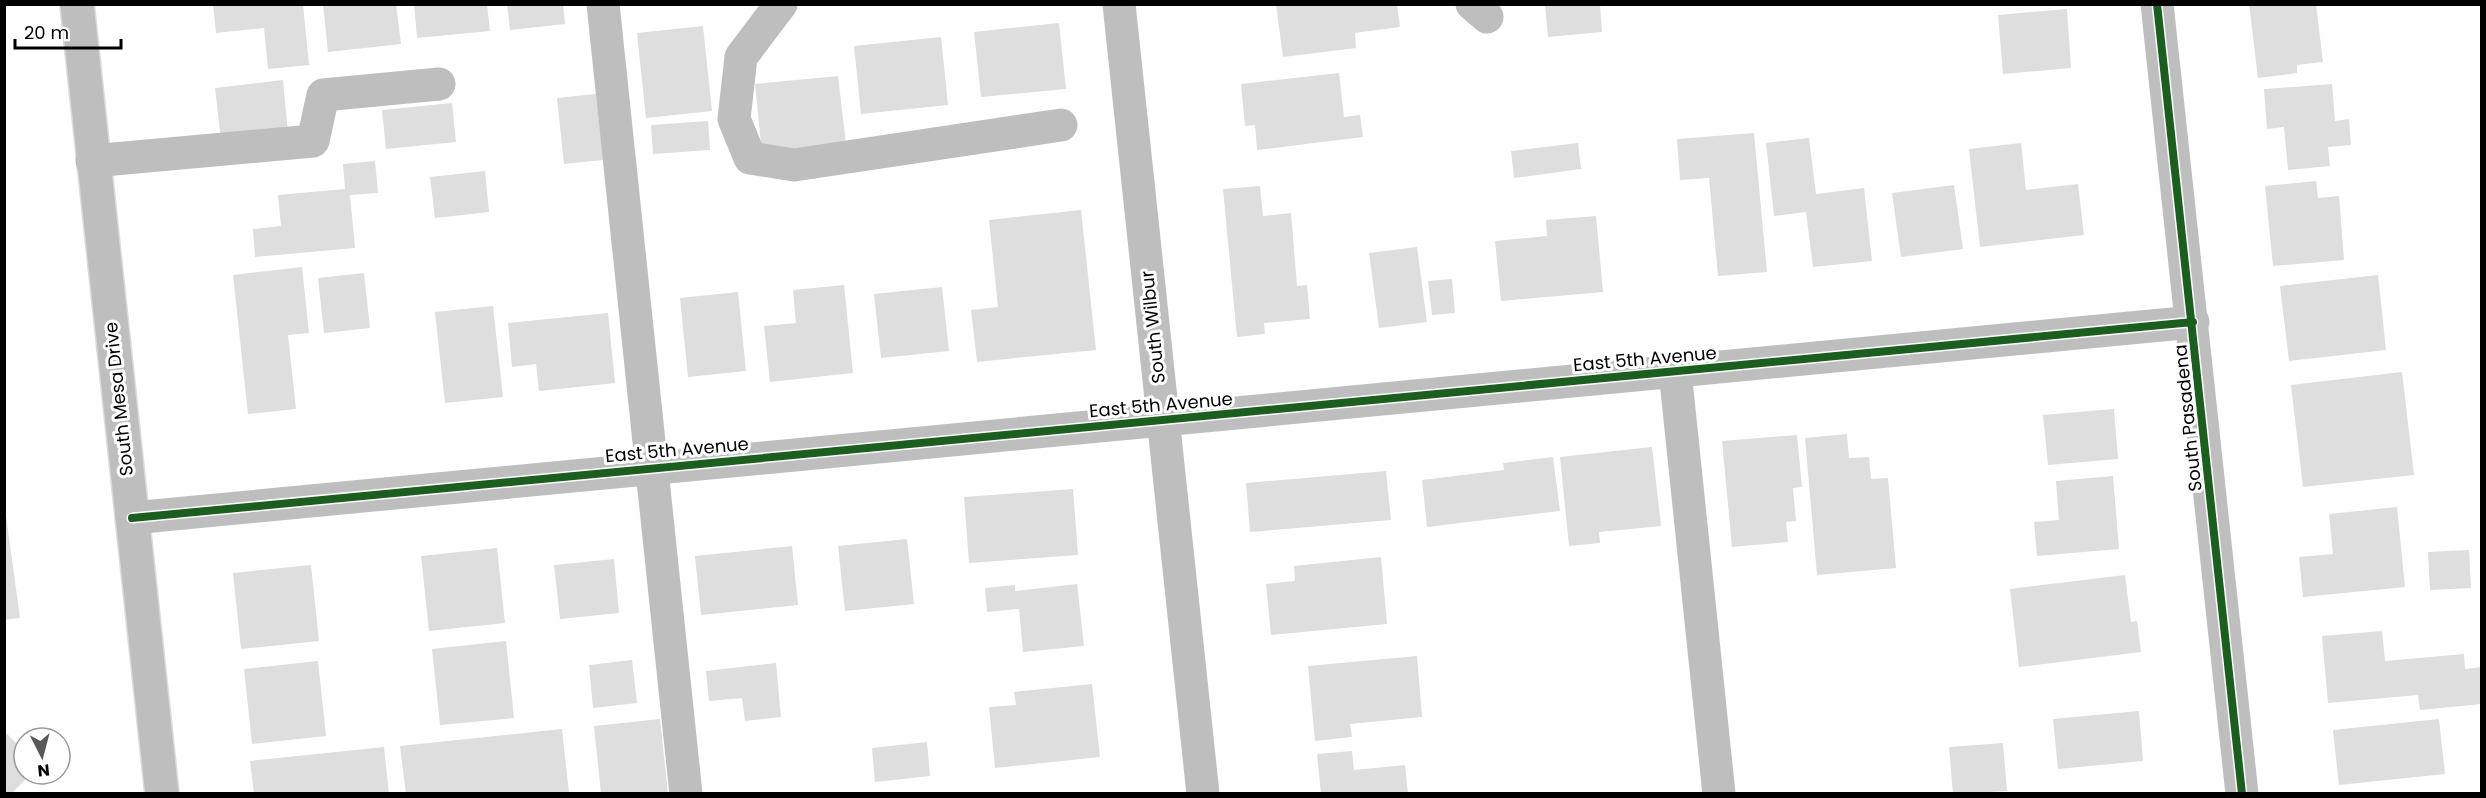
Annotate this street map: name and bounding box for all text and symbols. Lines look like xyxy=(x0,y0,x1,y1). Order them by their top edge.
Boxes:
scale bar xyxy=(15,12,122,50)
text: 20 m xyxy=(24,20,69,45)
street label: South Wilbur xyxy=(1134,269,1171,385)
street label: South Mesa Drive xyxy=(98,321,139,477)
street label: East 5th Avenue xyxy=(1572,340,1718,377)
street label: South Pasadena xyxy=(2167,343,2208,493)
street label: East 5th Avenue xyxy=(1088,386,1234,423)
street label: East 5th Avenue xyxy=(604,431,750,468)
north arrow xyxy=(12,726,72,786)
text: N xyxy=(36,758,51,782)

